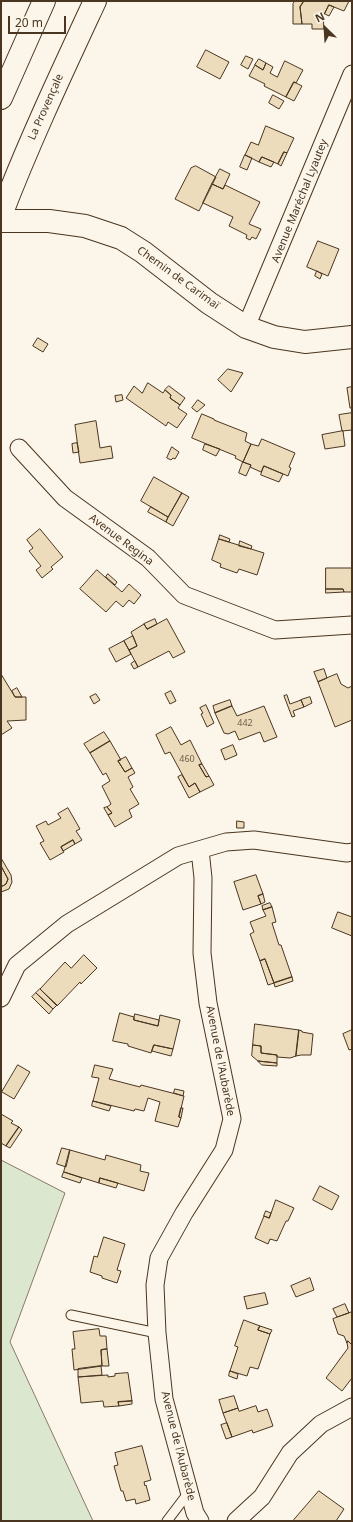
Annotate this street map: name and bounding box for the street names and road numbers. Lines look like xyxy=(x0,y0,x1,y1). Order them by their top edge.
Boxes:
street label: La Provençale xyxy=(25,72,67,142)
street label: Avenue Maréchal Lyautey xyxy=(269,137,331,265)
street label: Chemin de Carimaï xyxy=(134,244,222,312)
street label: Avenue Regina xyxy=(86,512,156,568)
street label: Avenue de l'Aubarède xyxy=(203,1005,237,1117)
street label: Avenue de l'Aubarède xyxy=(158,1390,198,1502)

